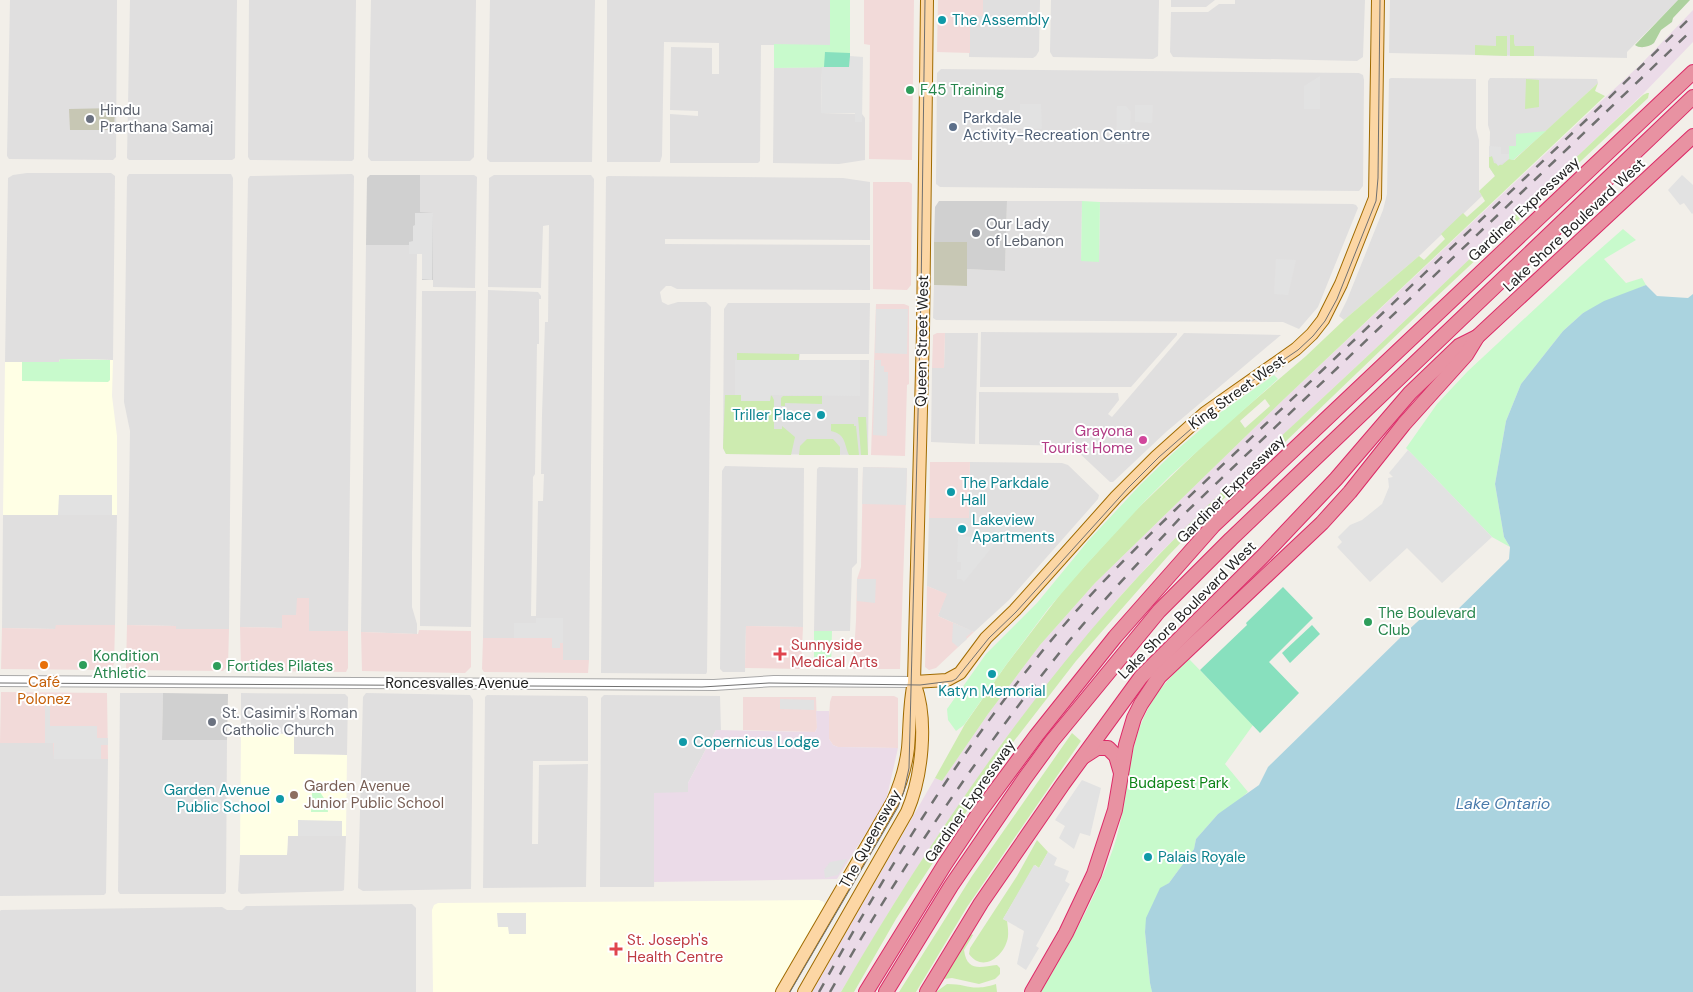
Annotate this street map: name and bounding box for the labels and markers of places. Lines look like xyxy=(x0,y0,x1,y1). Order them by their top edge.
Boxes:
place label: The Assembly xyxy=(952,10,1050,30)
marker: The Assembly xyxy=(936,14,948,26)
place label: F45 Training xyxy=(920,80,1004,100)
marker: F45 Training xyxy=(904,84,916,96)
place label: Hindu Prarthana Samaj xyxy=(100,100,213,137)
place label: Parkdale Activity-Recreation Centre xyxy=(963,108,1150,145)
marker: Hindu Prarthana Samaj xyxy=(84,113,96,125)
marker: Parkdale Activity-Recreation Centre xyxy=(947,121,959,133)
place label: Our Lady of Lebanon xyxy=(986,214,1064,251)
marker: Our Lady of Lebanon xyxy=(970,227,982,239)
place label: Triller Place xyxy=(732,405,811,425)
marker: Triller Place xyxy=(815,409,827,421)
place label: Grayona Tourist Home xyxy=(1041,421,1133,458)
marker: Grayona Tourist Home xyxy=(1137,434,1149,446)
place label: The Parkdale Hall xyxy=(961,473,1049,510)
marker: The Parkdale Hall xyxy=(945,486,957,498)
place label: Lakeview Apartments xyxy=(972,510,1055,547)
marker: Lakeview Apartments xyxy=(956,523,968,535)
place label: The Boulevard Club xyxy=(1378,603,1476,640)
marker: The Boulevard Club xyxy=(1362,616,1374,628)
place label: Sunnyside Medical Arts xyxy=(791,635,878,672)
place label: Kondition Athletic xyxy=(93,646,159,683)
marker: Sunnyside Medical Arts xyxy=(773,647,787,661)
place label: Fortides Pilates xyxy=(227,656,333,676)
marker: Café Polonez xyxy=(38,659,50,671)
marker: Kondition Athletic xyxy=(77,659,89,671)
marker: Fortides Pilates xyxy=(211,660,223,672)
marker: Katyn Memorial xyxy=(986,668,998,680)
place label: Café Polonez xyxy=(17,672,71,709)
place label: Katyn Memorial xyxy=(938,681,1046,701)
place label: St. Casimir's Roman Catholic Church xyxy=(222,703,358,740)
marker: St. Casimir's Roman Catholic Church xyxy=(206,716,218,728)
place label: Copernicus Lodge xyxy=(693,732,820,752)
marker: Copernicus Lodge xyxy=(677,736,689,748)
place label: Garden Avenue Junior Public School xyxy=(304,776,444,813)
place label: Garden Avenue Public School xyxy=(164,780,270,817)
marker: Garden Avenue Junior Public School xyxy=(288,789,300,801)
marker: Garden Avenue Public School xyxy=(274,793,286,805)
place label: Palais Royale xyxy=(1158,847,1246,867)
marker: Palais Royale xyxy=(1142,851,1154,863)
place label: St. Joseph's Health Centre xyxy=(627,930,723,967)
marker: St. Joseph's Health Centre xyxy=(609,942,623,956)

